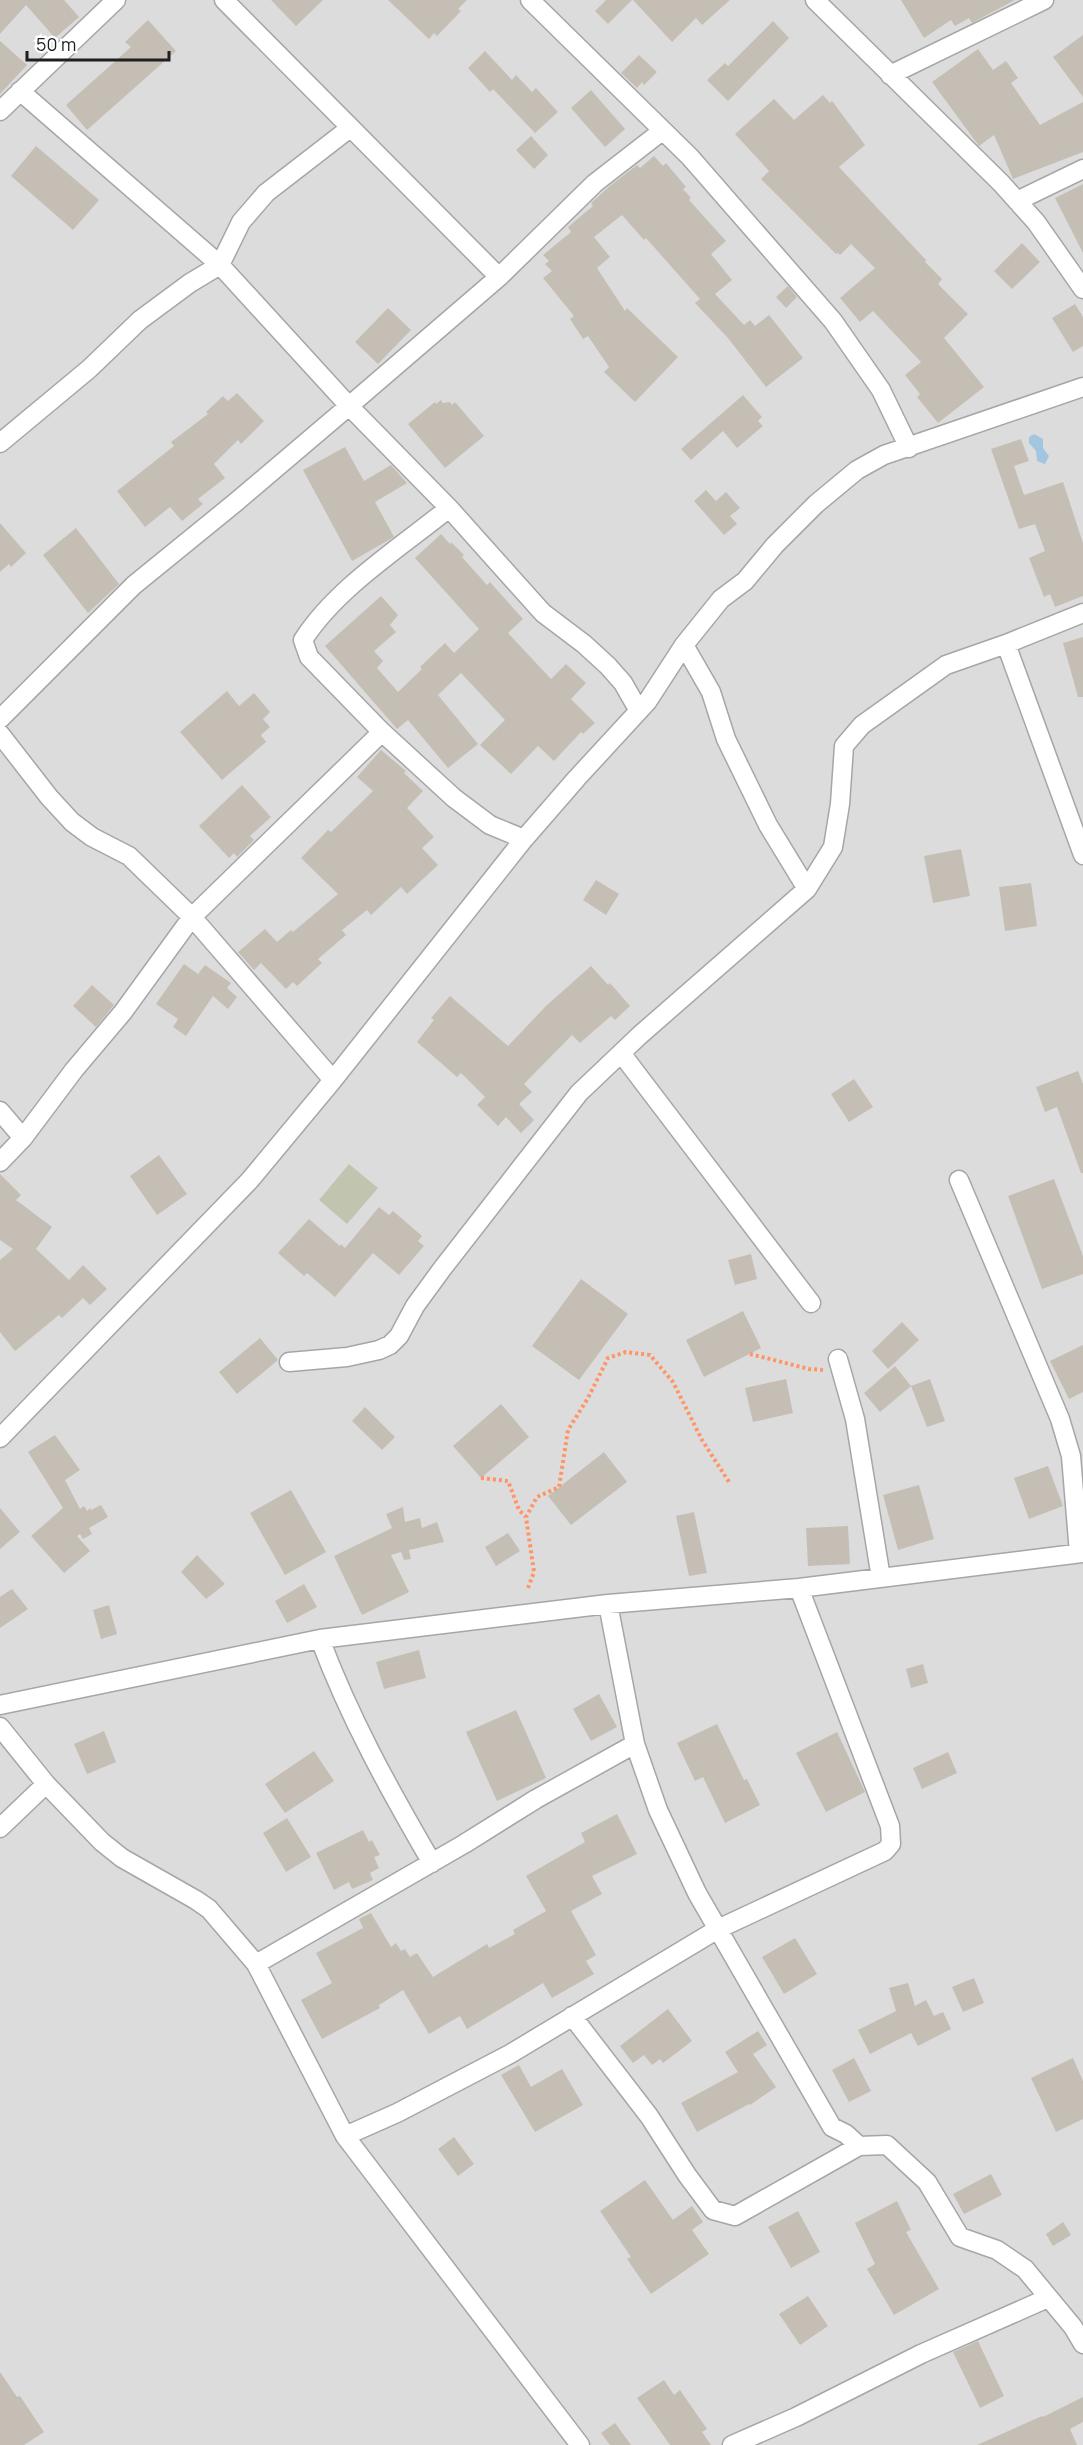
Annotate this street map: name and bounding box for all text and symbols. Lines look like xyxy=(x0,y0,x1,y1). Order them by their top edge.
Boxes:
scale bar xyxy=(27,24,170,62)
text: 50 m xyxy=(36,32,76,56)

